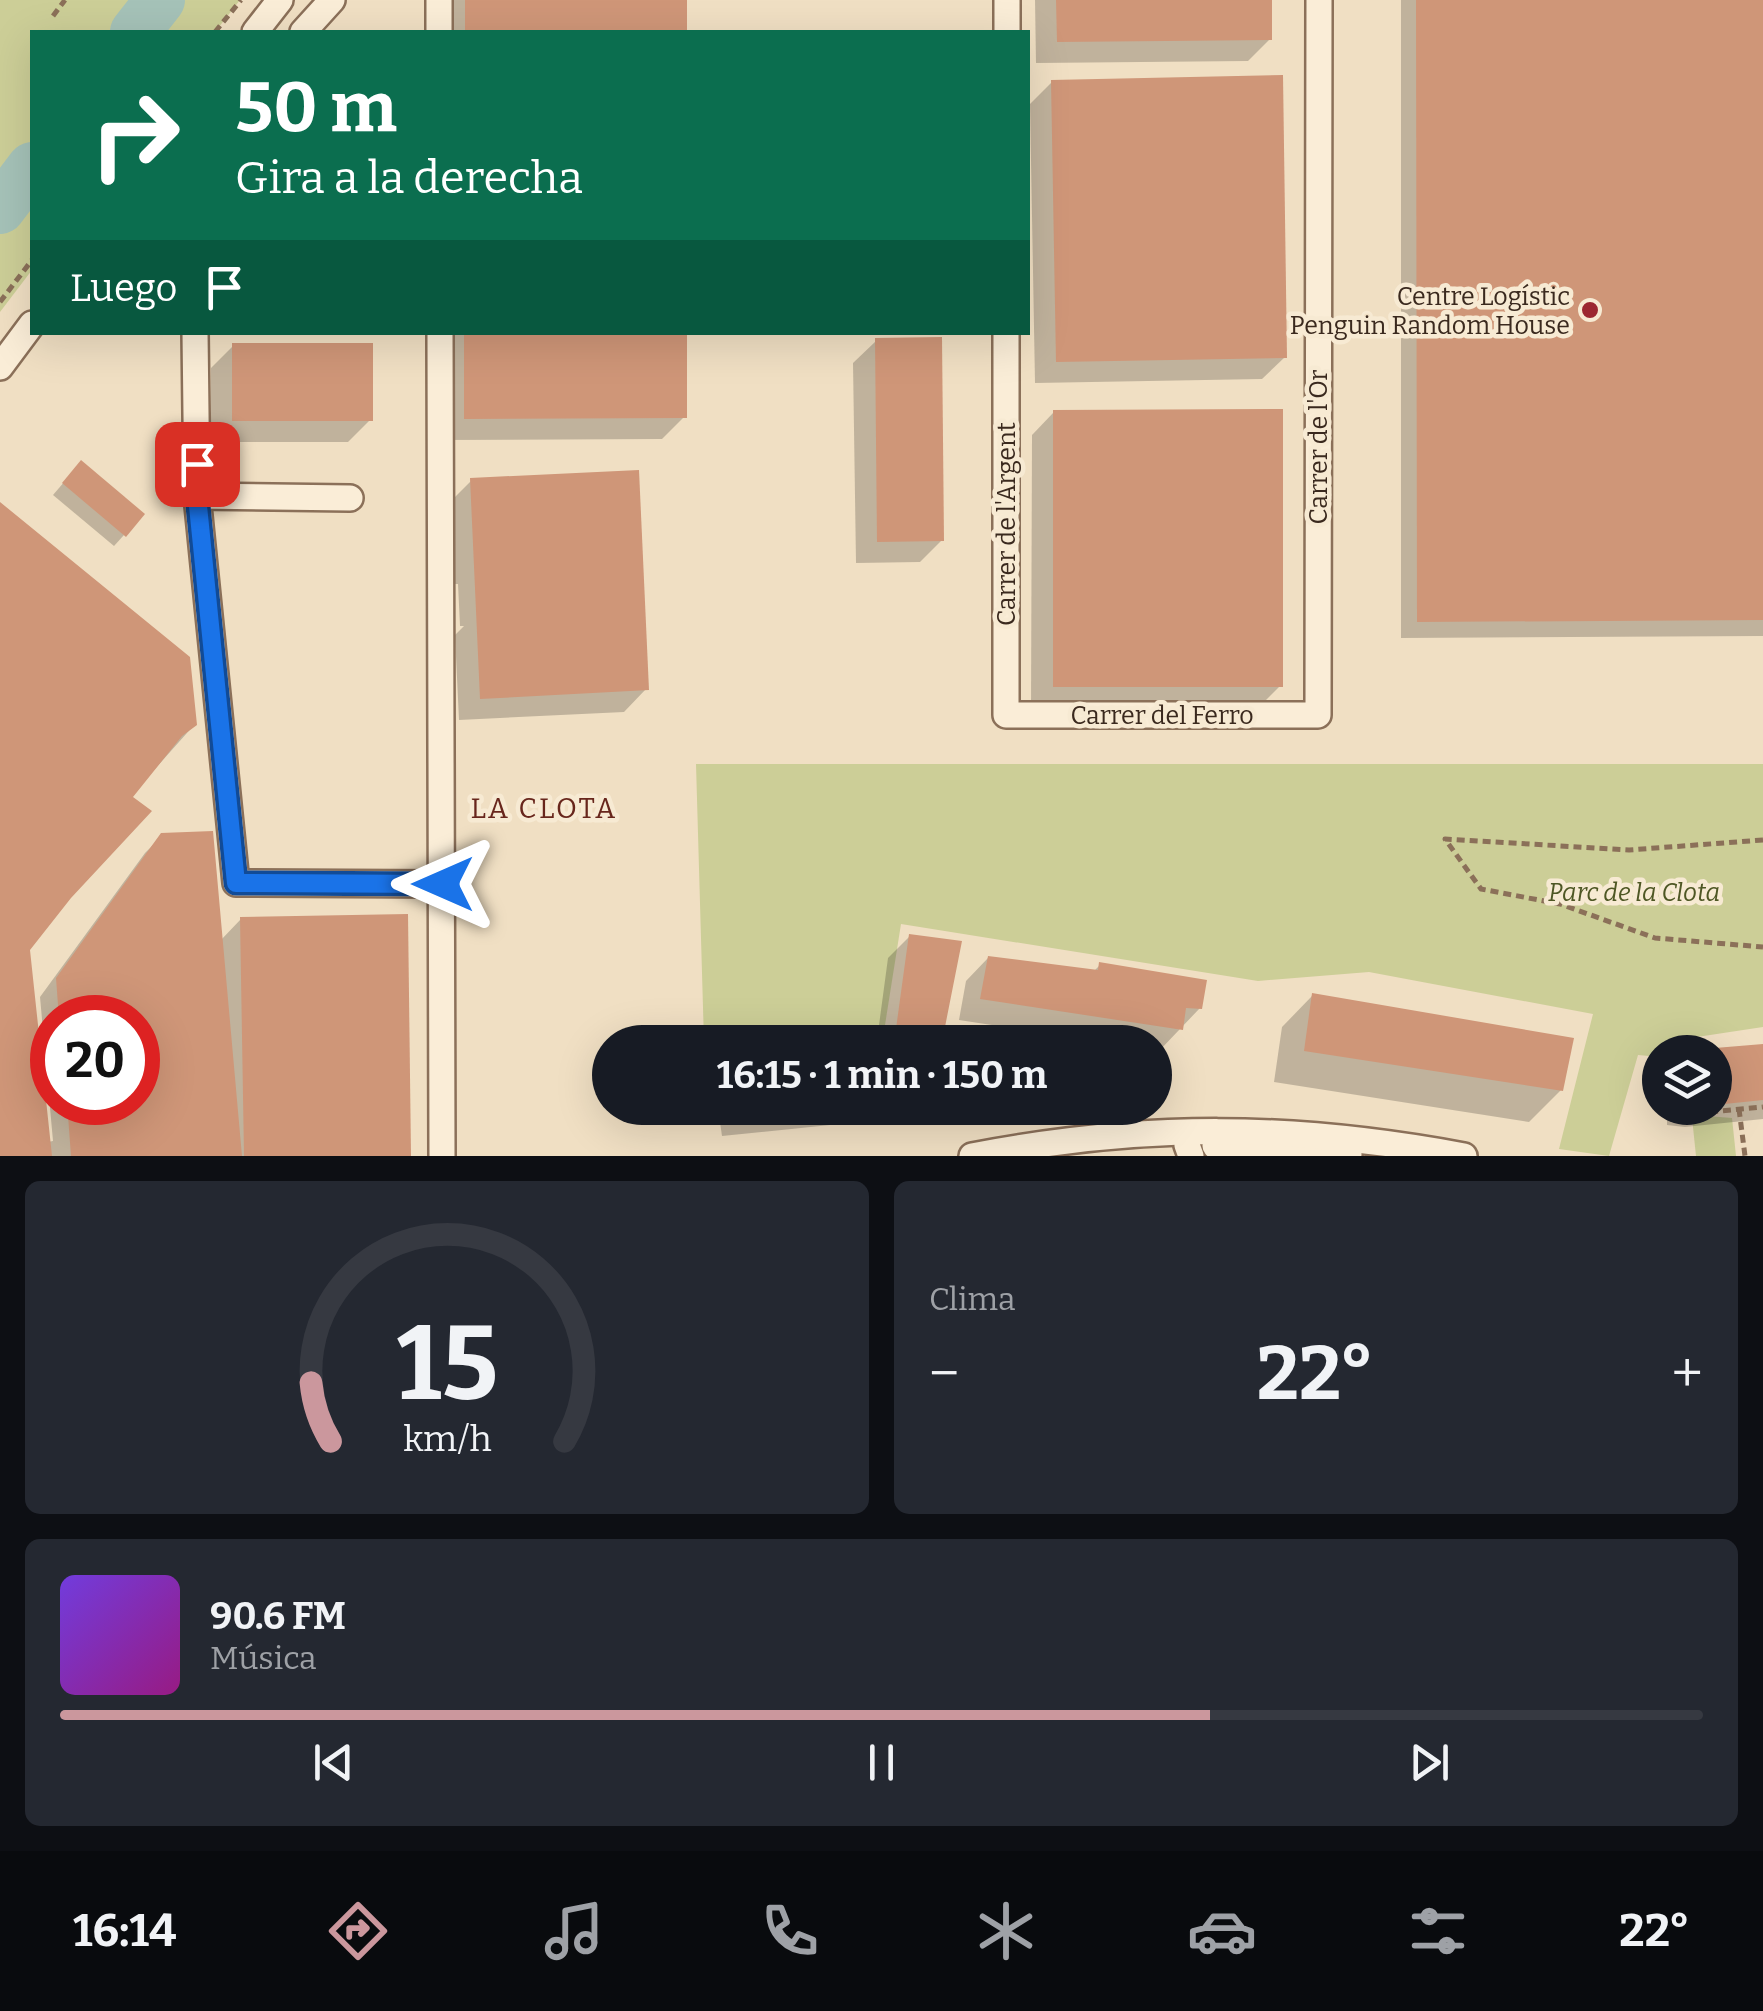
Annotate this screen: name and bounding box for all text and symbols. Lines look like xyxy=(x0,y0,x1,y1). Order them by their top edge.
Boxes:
text: 50 m xyxy=(235,66,397,150)
icon: right xyxy=(70,70,200,200)
text: Gira a la derecha xyxy=(235,151,583,205)
icon: arrive xyxy=(197,260,252,315)
text: Luego xyxy=(70,265,177,311)
place label: Centre Logístic Penguin Random House xyxy=(1290,282,1570,341)
marker: Centre Logístic Penguin Random House xyxy=(1579,299,1601,321)
street label: Carrer de l'Or xyxy=(1304,370,1334,524)
pin xyxy=(155,422,240,507)
street label: Carrer de l'Argent xyxy=(992,422,1022,626)
icon: arrive xyxy=(170,437,225,492)
street label: Carrer del Ferro xyxy=(1070,701,1254,731)
district label: LA CLOTA xyxy=(470,792,618,825)
position arrow xyxy=(391,832,495,936)
park label: Parc de la Clota xyxy=(1548,878,1720,908)
speed limit sign: 20 xyxy=(30,995,160,1125)
map controls xyxy=(1642,1035,1732,1125)
button: layers xyxy=(1642,1035,1732,1125)
text: 16:15 · 1 min · 150 m xyxy=(717,1052,1047,1098)
text: Clima xyxy=(929,1280,1016,1318)
text: 15 xyxy=(396,1302,498,1427)
text: 22° xyxy=(1257,1329,1374,1419)
text: − xyxy=(929,1341,959,1407)
text: + xyxy=(1672,1341,1703,1407)
text: km/h xyxy=(403,1418,491,1460)
text: 90.6 FM xyxy=(210,1593,346,1639)
text: Música xyxy=(210,1639,317,1677)
icon: previous xyxy=(306,1735,361,1790)
icon: pause xyxy=(854,1735,909,1790)
icon: next xyxy=(1402,1735,1457,1790)
icon: directions xyxy=(323,1896,393,1966)
icon: music xyxy=(539,1896,609,1966)
icon: phone xyxy=(755,1896,825,1966)
icon: climate xyxy=(971,1896,1041,1966)
icon: car xyxy=(1187,1896,1257,1966)
icon: filters xyxy=(1403,1896,1473,1966)
text: 16:14 xyxy=(73,1904,176,1958)
text: 22° xyxy=(1619,1904,1690,1958)

